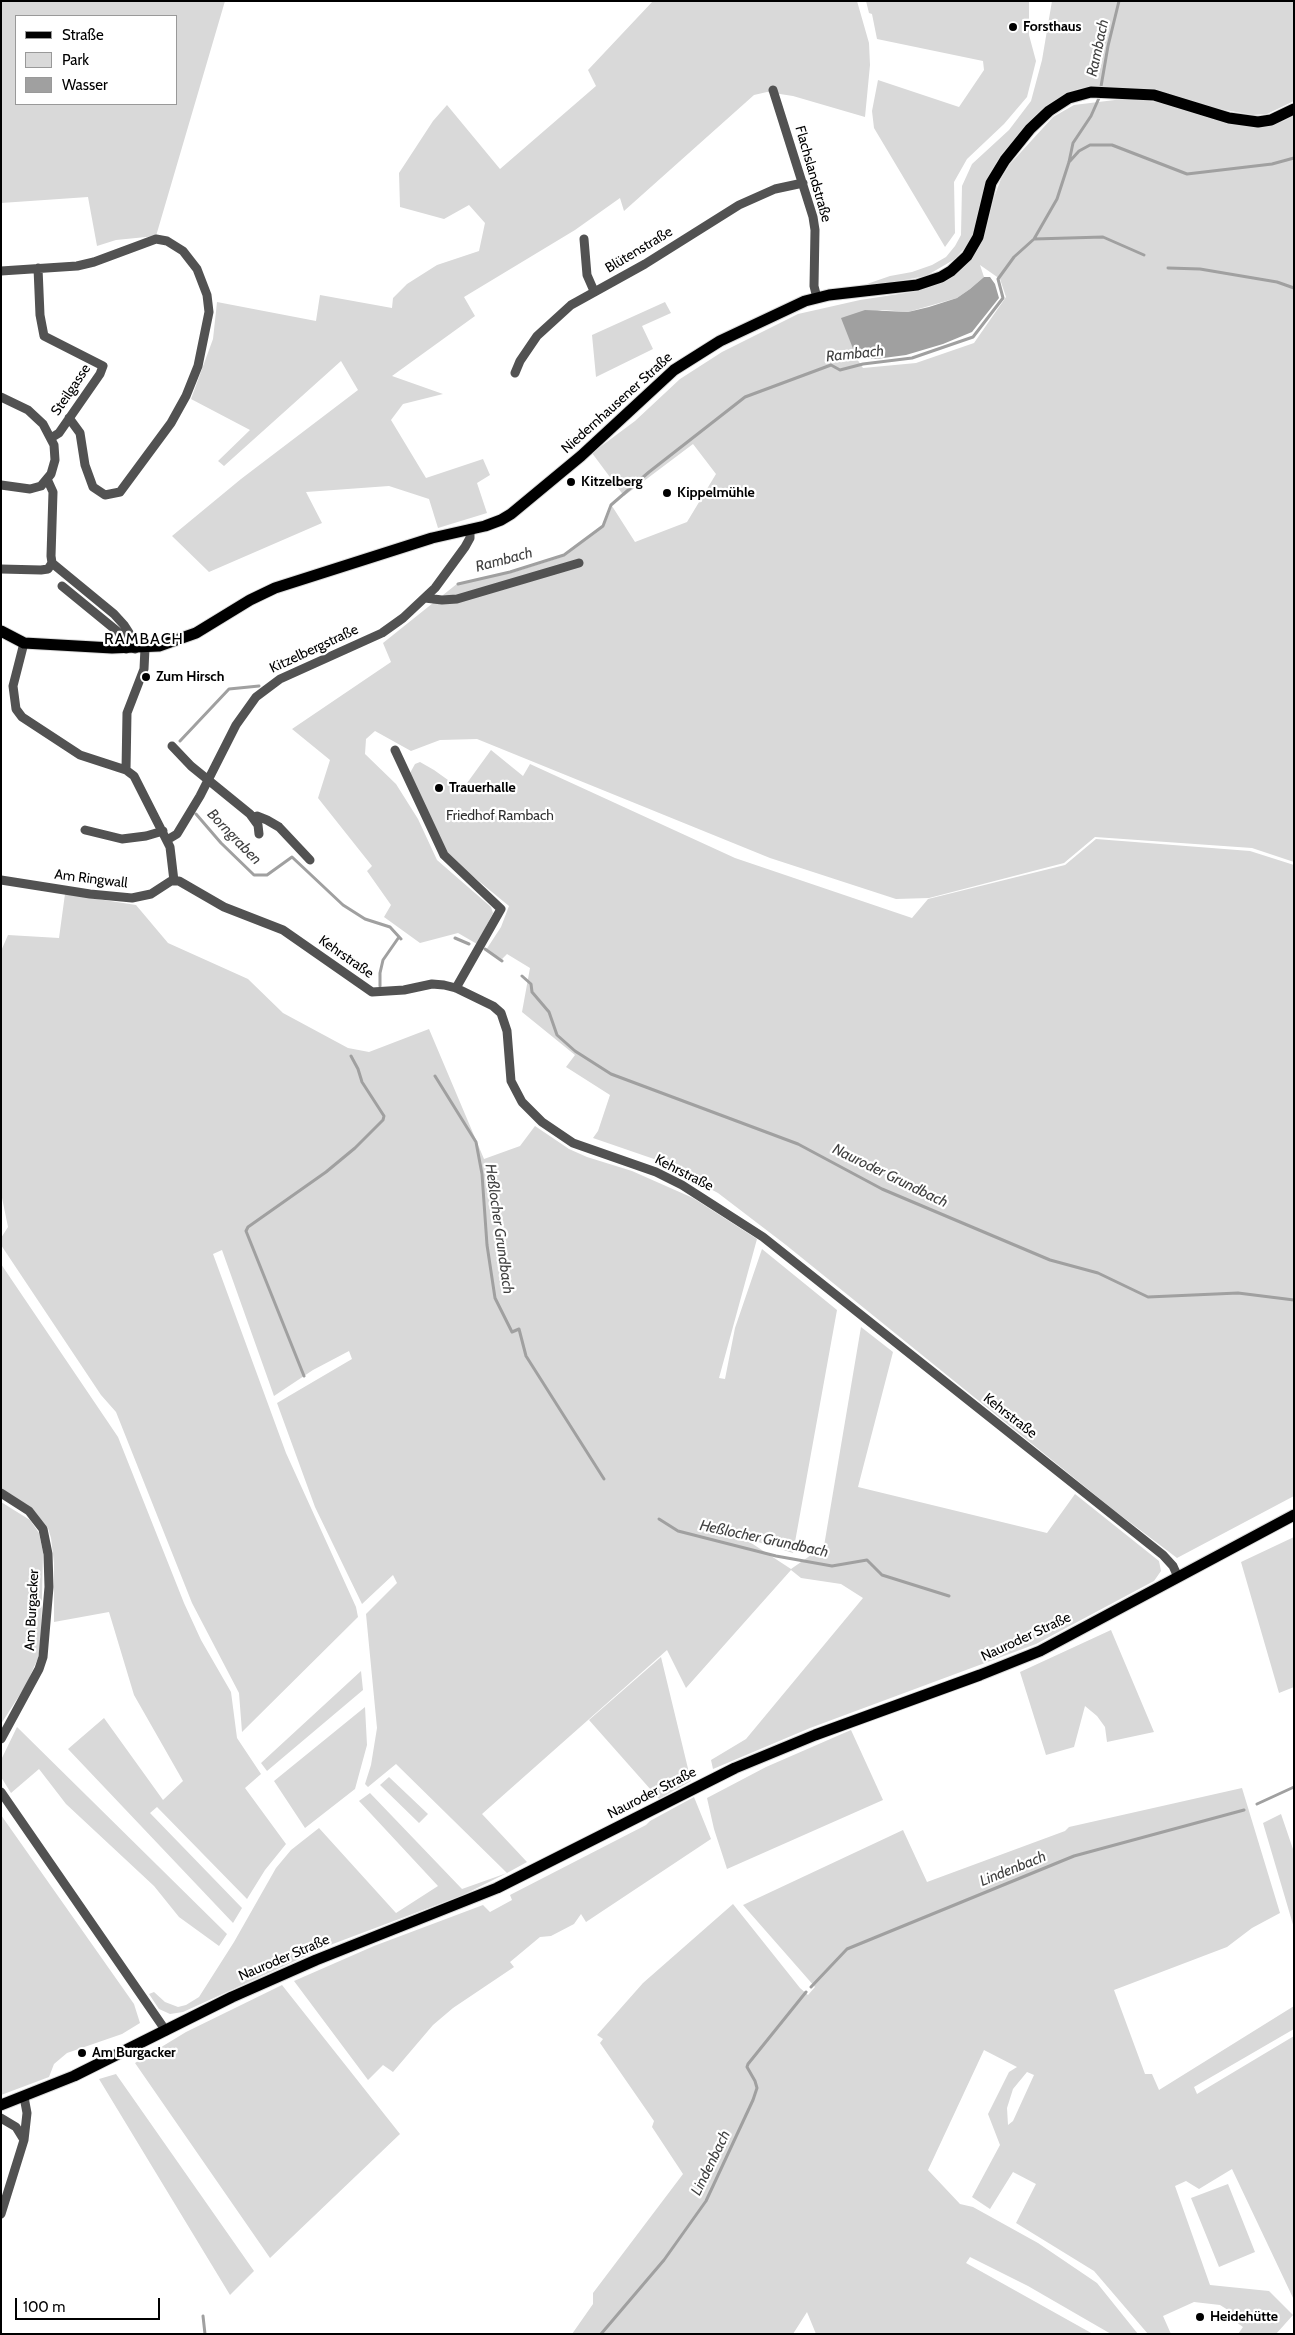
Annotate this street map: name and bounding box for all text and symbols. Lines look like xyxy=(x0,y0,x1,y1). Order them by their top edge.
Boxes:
legend xyxy=(15,15,178,105)
water label: Rambach xyxy=(1083,18,1113,78)
place label: Forsthaus xyxy=(1023,19,1081,35)
marker: Forsthaus xyxy=(1007,21,1019,33)
text: Straße xyxy=(62,26,104,44)
text: Park xyxy=(62,51,89,69)
text: Wasser xyxy=(62,76,108,94)
street label: Flachslandstraße xyxy=(791,124,835,224)
street label: Blütenstraße xyxy=(602,223,676,277)
water label: Rambach xyxy=(825,342,885,366)
street label: Niedernhausener Straße xyxy=(558,349,676,457)
street label: Steilgasse xyxy=(48,361,94,419)
place label: Kitzelberg xyxy=(581,474,643,490)
marker: Kitzelberg xyxy=(565,476,577,488)
place label: Kippelmühle xyxy=(677,485,755,501)
marker: Kippelmühle xyxy=(661,487,673,499)
water label: Rambach xyxy=(474,544,534,576)
street label: Kitzelbergstraße xyxy=(267,621,361,677)
district label: RAMBACH xyxy=(103,629,185,649)
place label: Zum Hirsch xyxy=(156,669,224,685)
marker: Zum Hirsch xyxy=(140,671,152,683)
place label: Trauerhalle xyxy=(449,780,516,796)
marker: Trauerhalle xyxy=(433,782,445,794)
water label: Borngraben xyxy=(203,805,265,869)
park label: Friedhof Rambach xyxy=(446,808,554,824)
street label: Am Ringwall xyxy=(53,866,129,892)
street label: Kehrstraße xyxy=(315,932,377,982)
water label: Nauroder Grundbach xyxy=(829,1140,951,1212)
street label: Kehrstraße xyxy=(652,1151,716,1195)
water label: Heßlocher Grundbach xyxy=(481,1163,517,1295)
street label: Kehrstraße xyxy=(980,1390,1040,1442)
water label: Heßlocher Grundbach xyxy=(698,1517,830,1561)
street label: Am Burgacker xyxy=(21,1569,43,1651)
street label: Nauroder Straße xyxy=(978,1609,1074,1665)
street label: Nauroder Straße xyxy=(605,1763,699,1823)
water label: Lindenbach xyxy=(977,1848,1049,1890)
street label: Nauroder Straße xyxy=(236,1931,332,1985)
place label: Am Burgacker xyxy=(92,2045,176,2061)
marker: Am Burgacker xyxy=(76,2047,88,2059)
water label: Lindenbach xyxy=(688,2128,734,2198)
scale bar xyxy=(18,2288,162,2320)
text: 100 m xyxy=(23,2298,65,2316)
place label: Heidehütte xyxy=(1210,2309,1278,2325)
marker: Heidehütte xyxy=(1194,2311,1206,2323)

